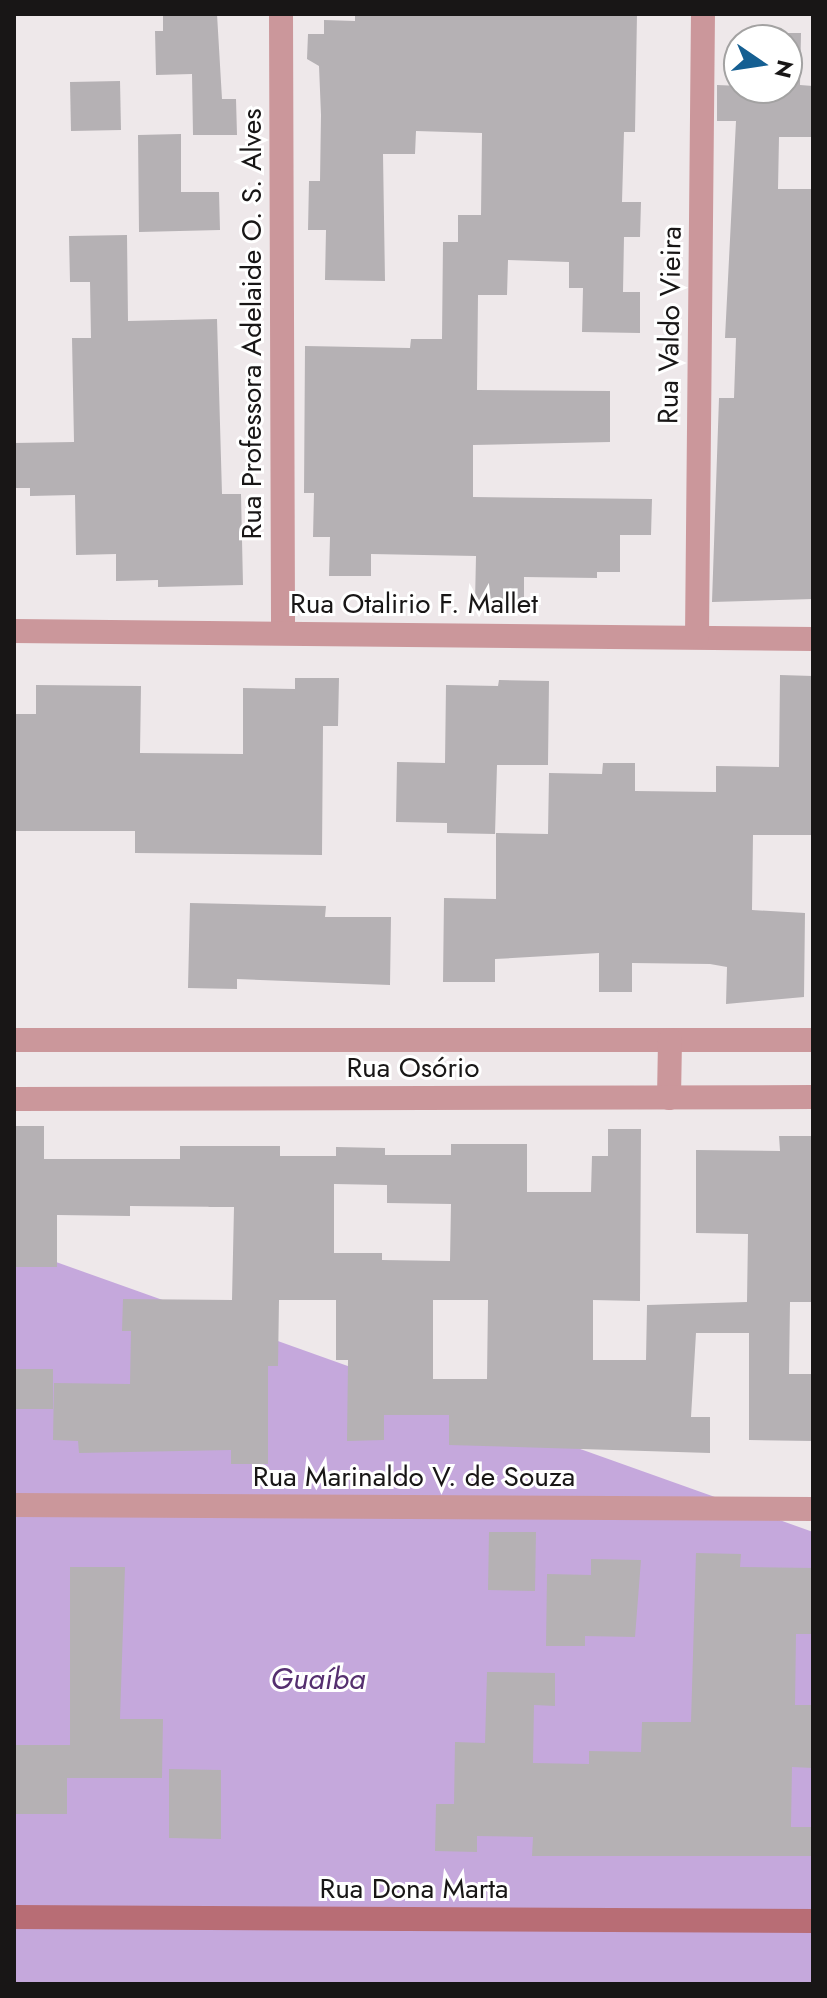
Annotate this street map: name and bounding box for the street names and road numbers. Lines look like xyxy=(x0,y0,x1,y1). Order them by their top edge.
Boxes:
street label: Rua Professora Adelaide O. S. Alves xyxy=(235,109,269,539)
street label: Rua Valdo Vieira xyxy=(651,226,689,424)
street label: Rua Otalirio F. Mallet xyxy=(290,587,538,621)
street label: Rua Osório xyxy=(346,1051,480,1085)
street label: Rua Marinaldo V. de Souza xyxy=(253,1460,575,1494)
street label: Rua Dona Marta xyxy=(319,1872,509,1906)

